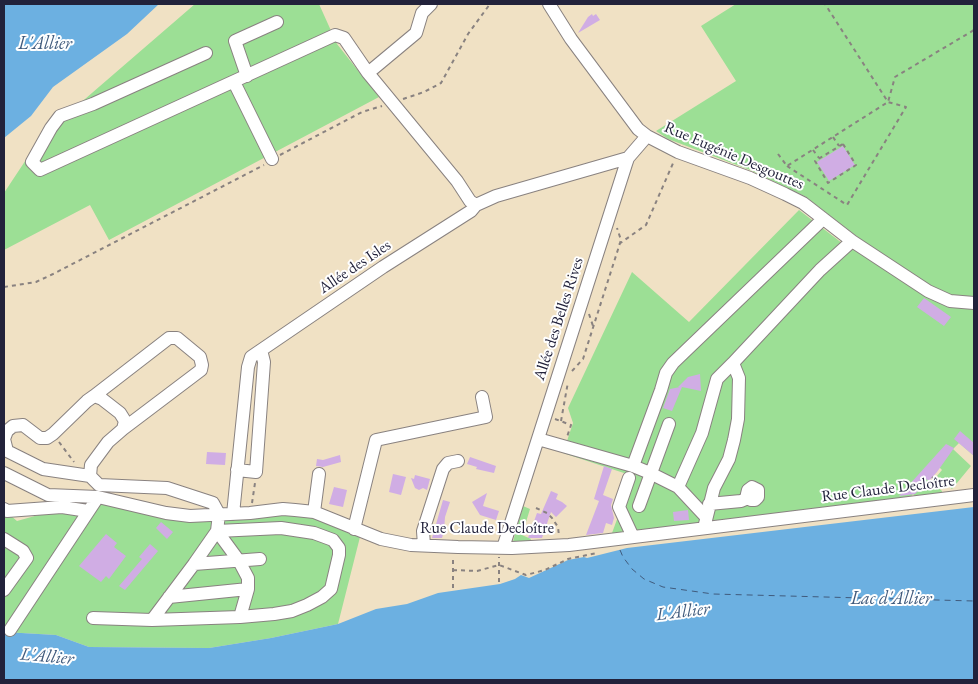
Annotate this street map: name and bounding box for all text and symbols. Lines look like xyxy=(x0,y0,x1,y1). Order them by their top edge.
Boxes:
water label: L'Allier xyxy=(18,33,72,55)
street label: Rue Eugénie Desgouttes xyxy=(661,118,807,194)
street label: Allée des Isles xyxy=(315,236,395,298)
street label: Allée des Belles Rives xyxy=(530,255,588,383)
street label: Rue Claude Decloître xyxy=(820,471,956,507)
street label: Rue Claude Decloître xyxy=(420,519,554,539)
water label: Lac d'Allier xyxy=(850,588,932,610)
water label: L'Allier xyxy=(655,598,711,626)
water label: L'Allier xyxy=(19,644,75,670)

